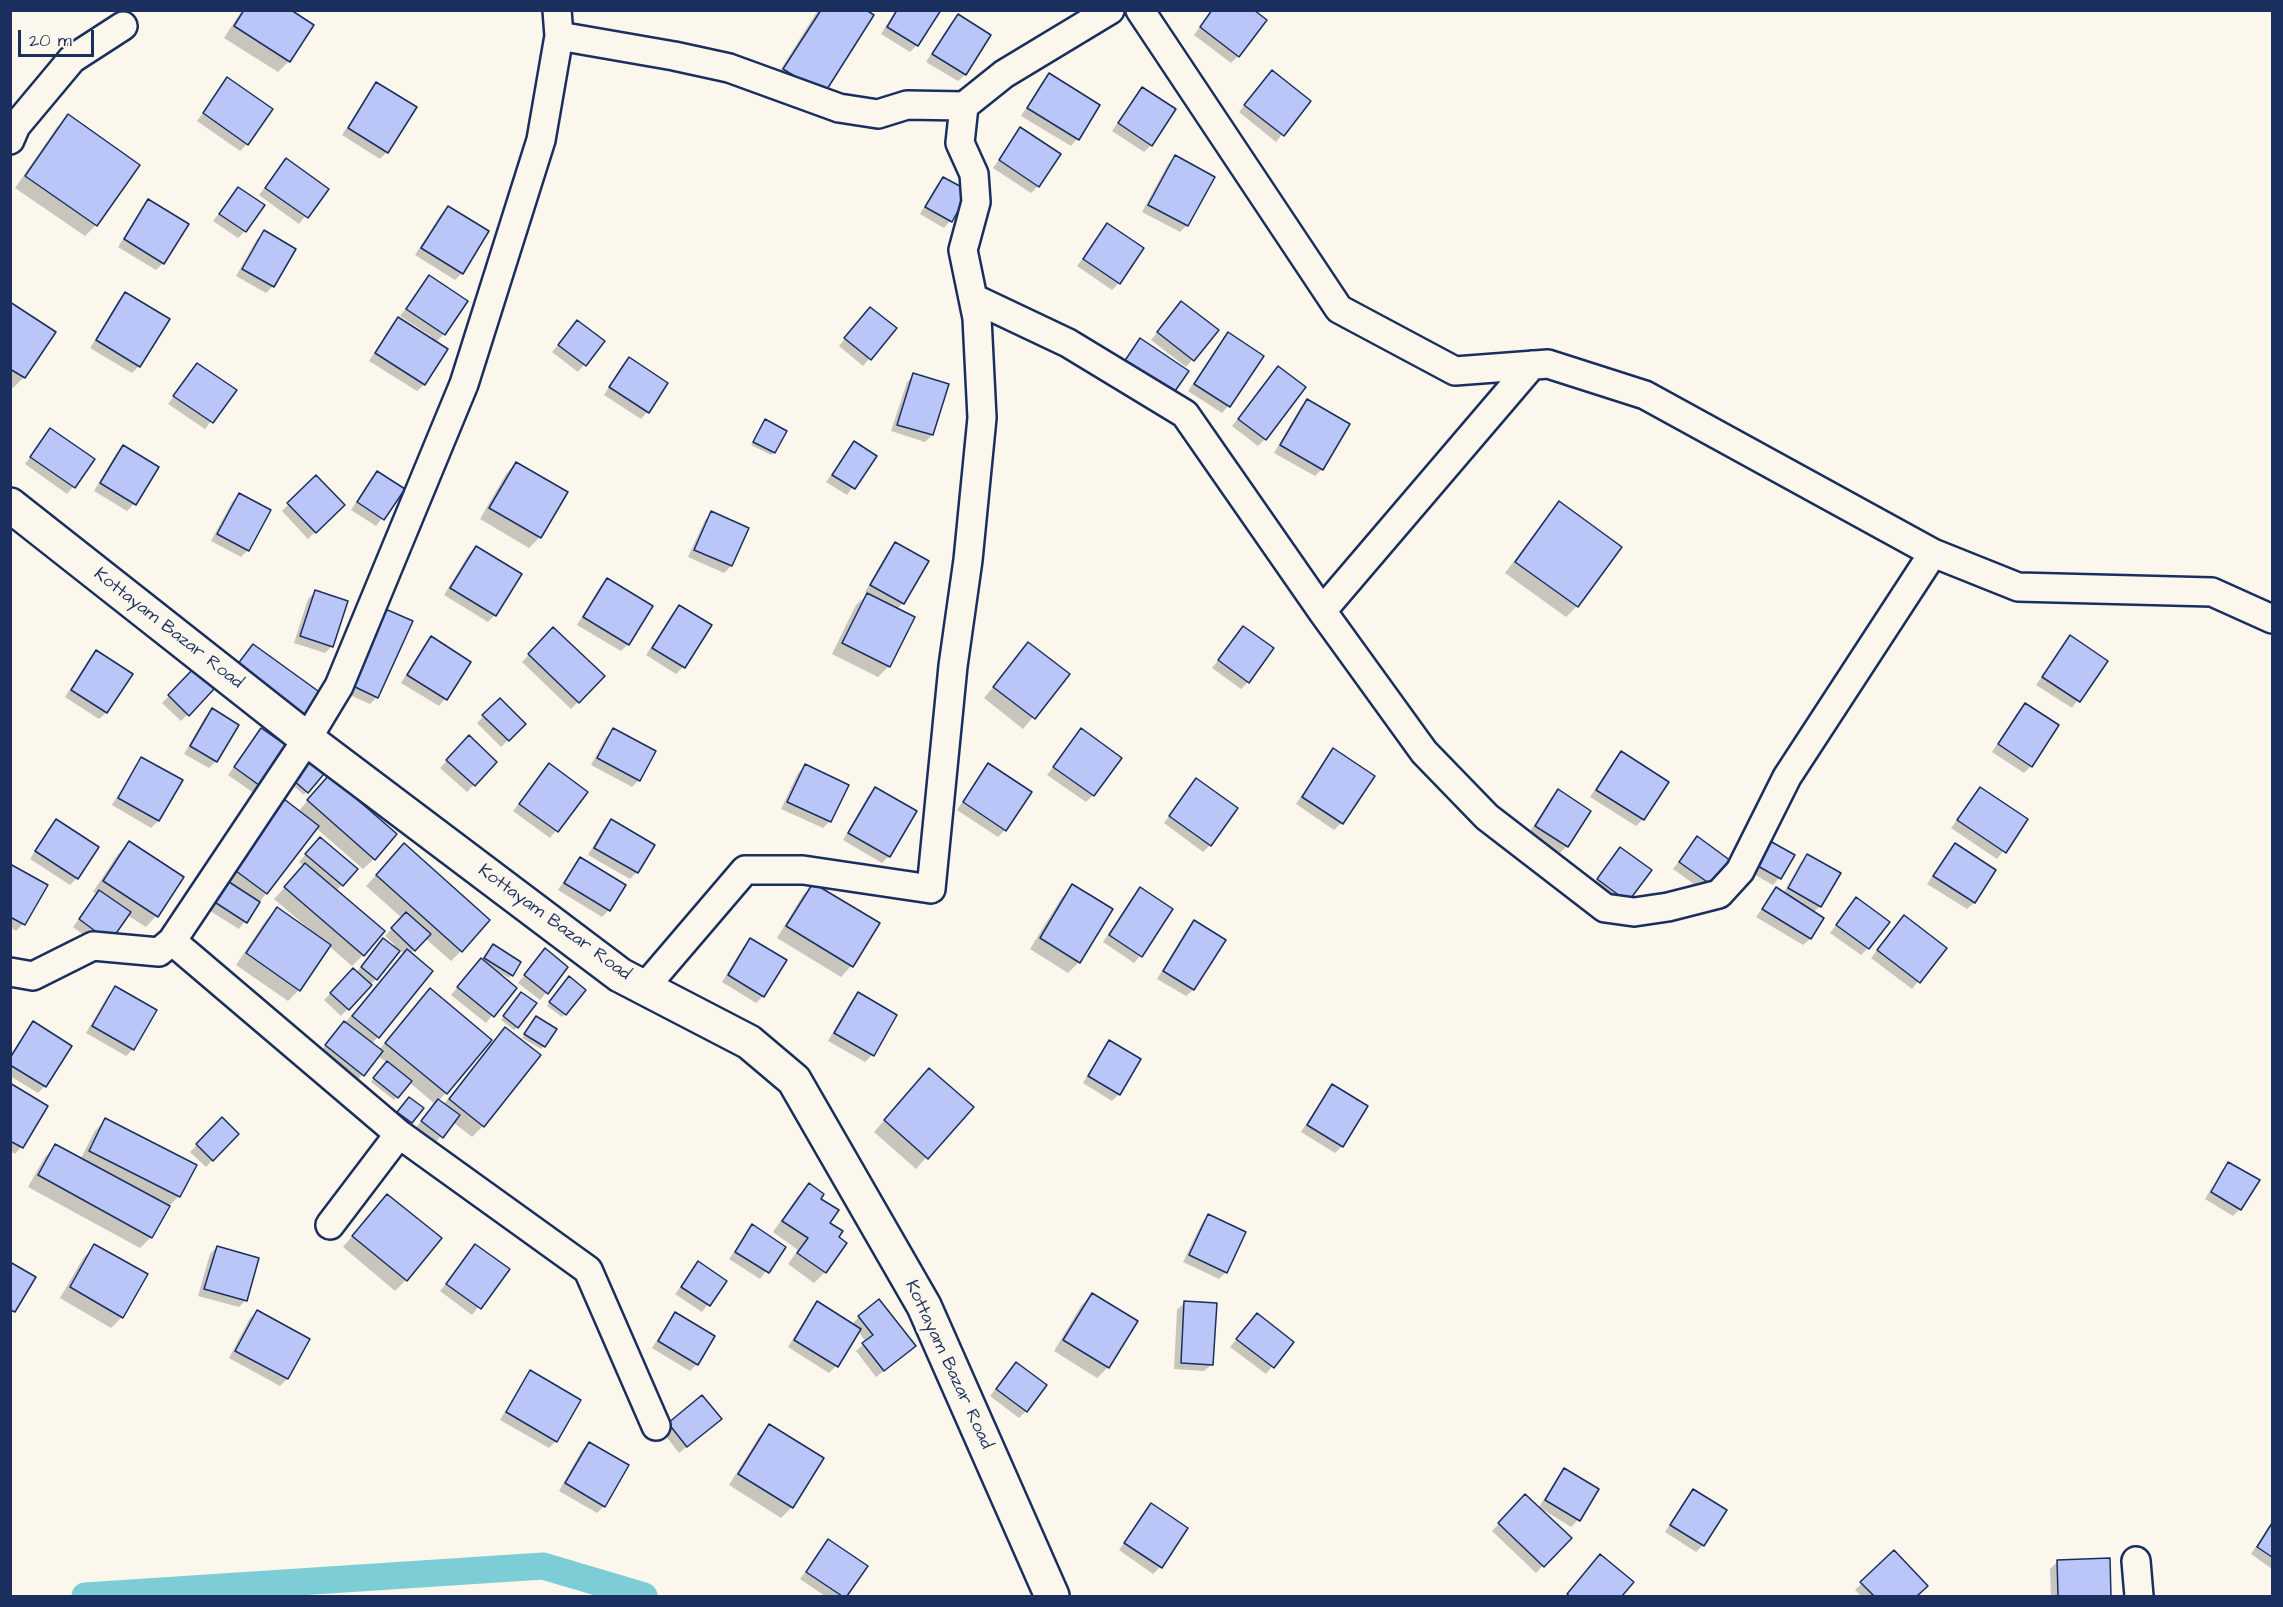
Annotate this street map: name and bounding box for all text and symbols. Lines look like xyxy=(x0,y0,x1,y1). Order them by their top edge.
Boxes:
scale bar xyxy=(21,18,98,56)
text: 20 m xyxy=(29,28,72,53)
street label: Kottayam Bazar Road xyxy=(89,564,247,694)
street label: Kottayam Bazar Road xyxy=(473,860,635,986)
street label: Kottayam Bazar Road xyxy=(899,1277,997,1453)

